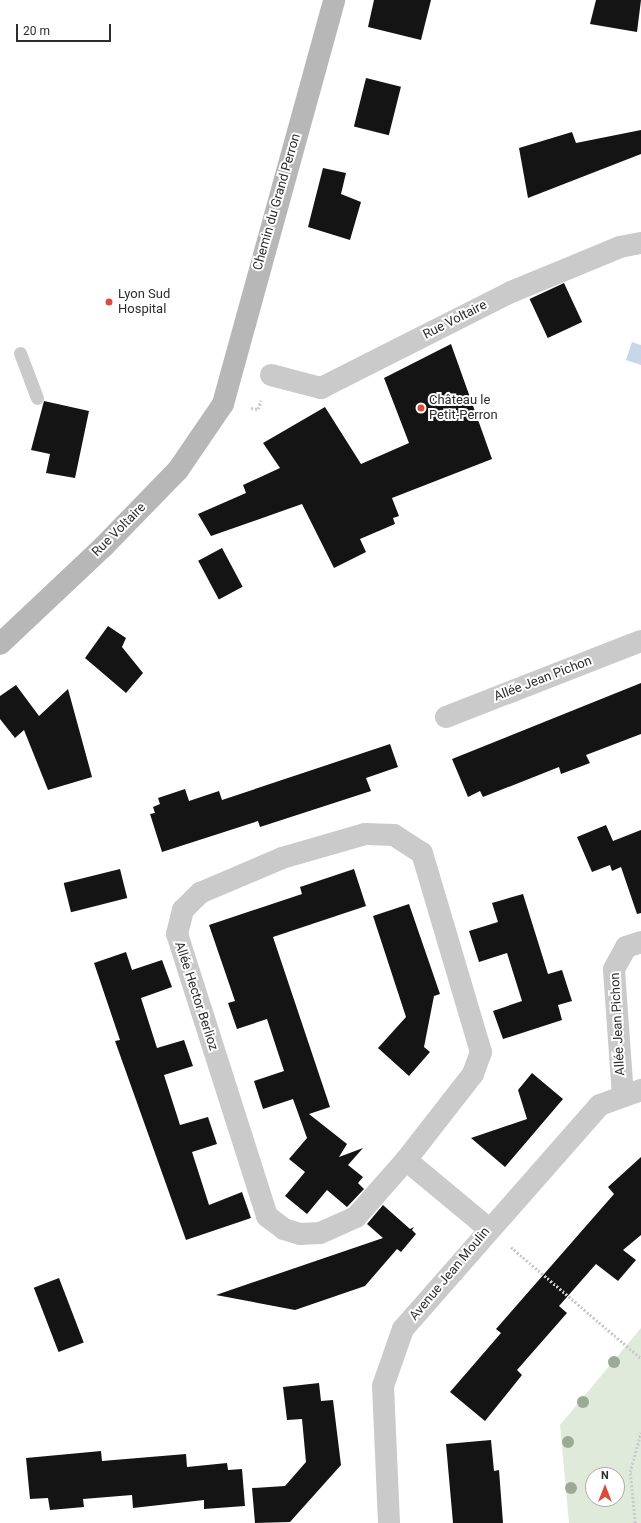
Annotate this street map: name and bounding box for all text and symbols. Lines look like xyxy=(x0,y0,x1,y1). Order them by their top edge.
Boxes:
scale bar xyxy=(18,16,113,42)
text: 20 m xyxy=(23,24,50,38)
street label: Chemin du Grand Perron xyxy=(250,132,304,272)
place label: Lyon Sud Hospital xyxy=(118,287,170,318)
marker: Lyon Sud Hospital xyxy=(103,296,115,308)
street label: Rue Voltaire xyxy=(420,297,490,343)
place label: Château le Petit-Perron xyxy=(429,393,498,424)
marker: Château le Petit-Perron xyxy=(416,403,426,413)
street label: Rue Voltaire xyxy=(89,500,149,560)
street label: Allée Jean Pichon xyxy=(492,653,594,705)
street label: Allée Hector Berlioz xyxy=(171,940,221,1052)
street label: Allée Jean Pichon xyxy=(608,972,628,1076)
street label: Avenue Jean Moulin xyxy=(407,1224,493,1324)
north arrow xyxy=(585,1467,625,1507)
text: N xyxy=(601,1469,609,1482)

